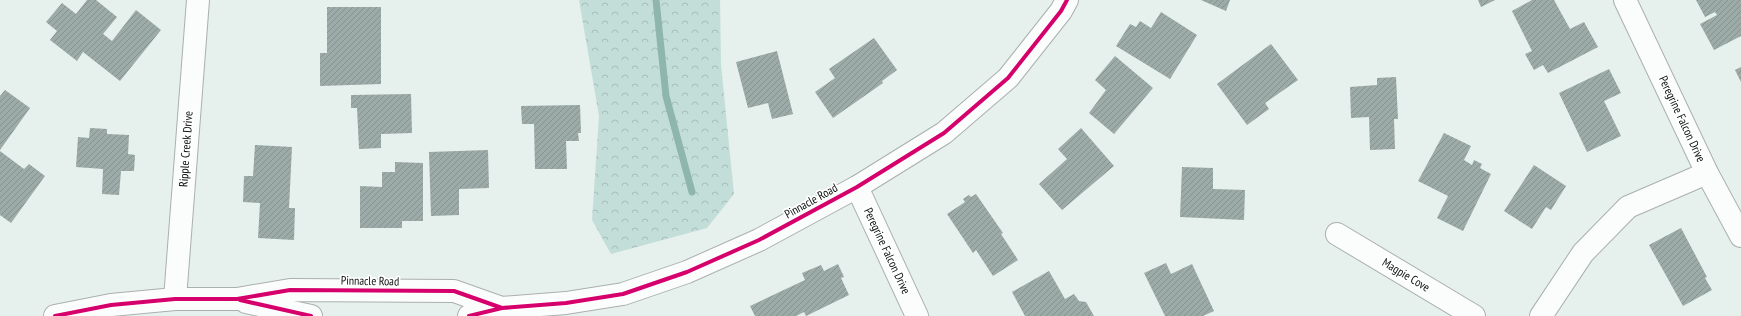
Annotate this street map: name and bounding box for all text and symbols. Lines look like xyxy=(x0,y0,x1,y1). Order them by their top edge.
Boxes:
street label: Peregrine Falcon Drive xyxy=(1656,73,1709,164)
street label: Ripple Creek Drive xyxy=(175,110,196,188)
street label: Pinnacle Road xyxy=(782,180,840,221)
street label: Peregrine Falcon Drive xyxy=(861,205,914,296)
street label: Magpie Cove xyxy=(1380,255,1433,295)
street label: Pinnacle Road xyxy=(341,272,399,289)

